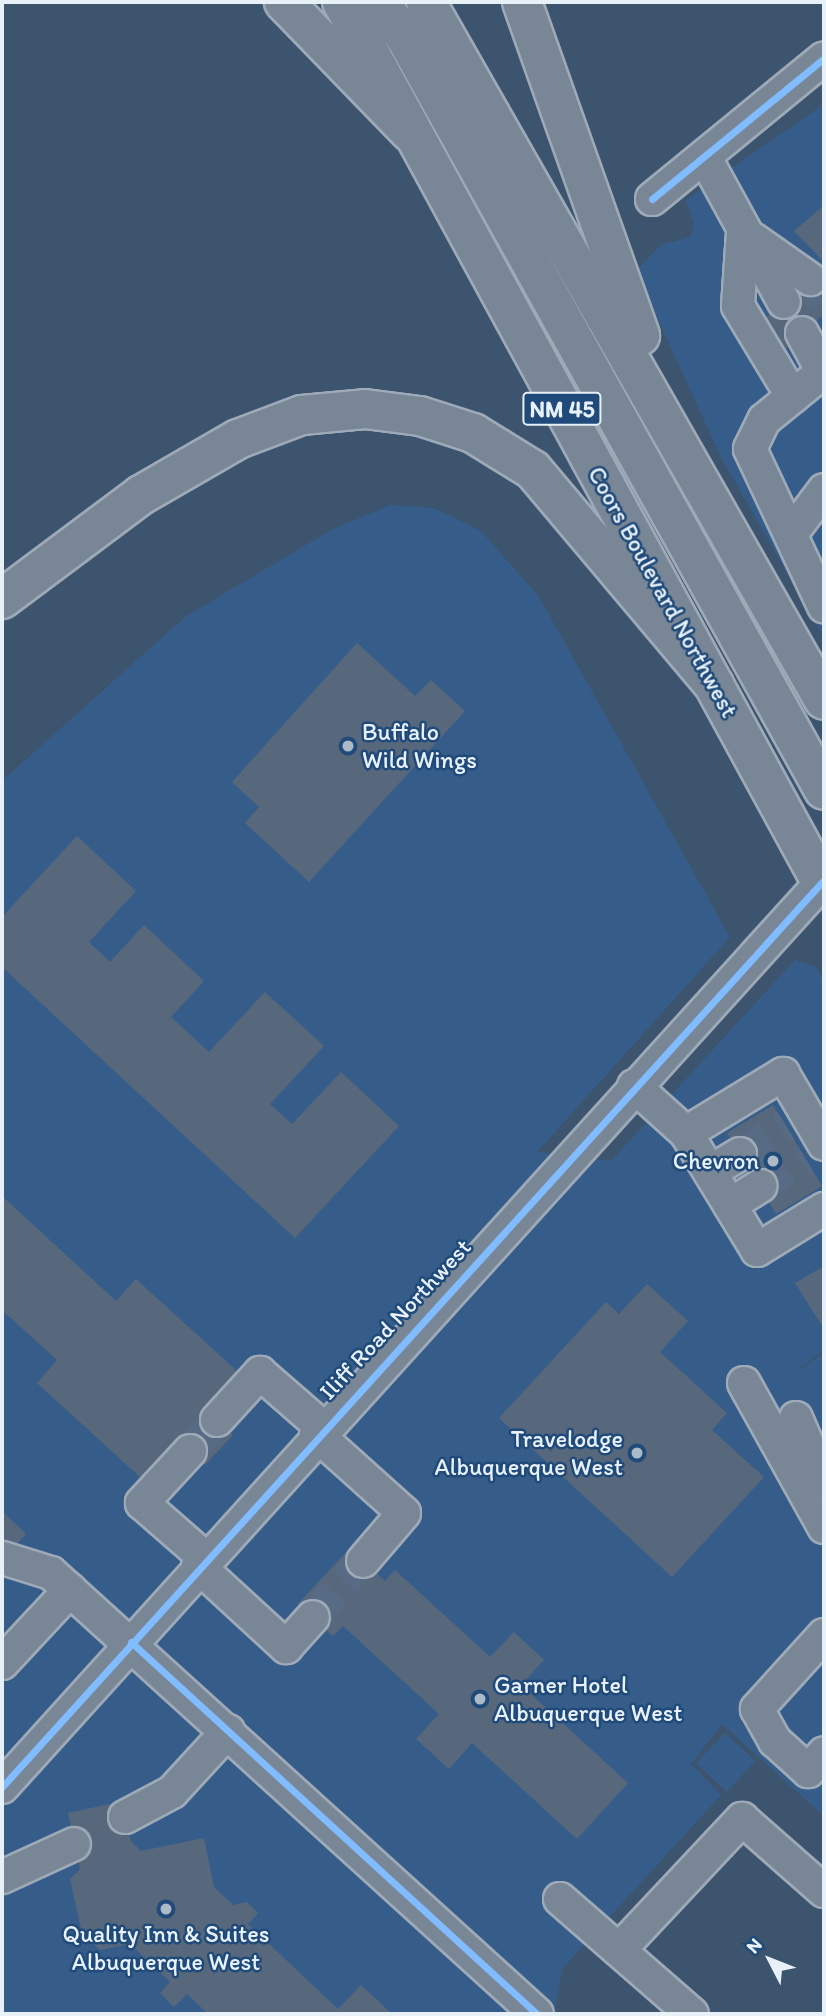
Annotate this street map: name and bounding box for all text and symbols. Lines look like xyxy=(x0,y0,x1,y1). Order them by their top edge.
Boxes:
road number: NM 45 xyxy=(522,390,602,428)
street label: Coors Boulevard Northwest xyxy=(582,461,744,723)
place label: Buffalo Wild Wings xyxy=(362,718,477,774)
marker: Buffalo Wild Wings xyxy=(340,738,356,754)
place label: Chevron xyxy=(673,1147,759,1175)
marker: Chevron xyxy=(765,1153,781,1169)
street label: Iliff Road Northwest xyxy=(313,1233,477,1405)
place label: Travelodge Albuquerque West xyxy=(435,1425,623,1481)
marker: Travelodge Albuquerque West xyxy=(629,1445,645,1461)
place label: Garner Hotel Albuquerque West xyxy=(494,1671,682,1727)
marker: Garner Hotel Albuquerque West xyxy=(472,1691,488,1707)
marker: Quality Inn & Suites Albuquerque West xyxy=(158,1901,174,1917)
place label: Quality Inn & Suites Albuquerque West xyxy=(63,1920,269,1976)
north arrow xyxy=(735,1925,805,1995)
text: N xyxy=(741,1933,767,1958)

